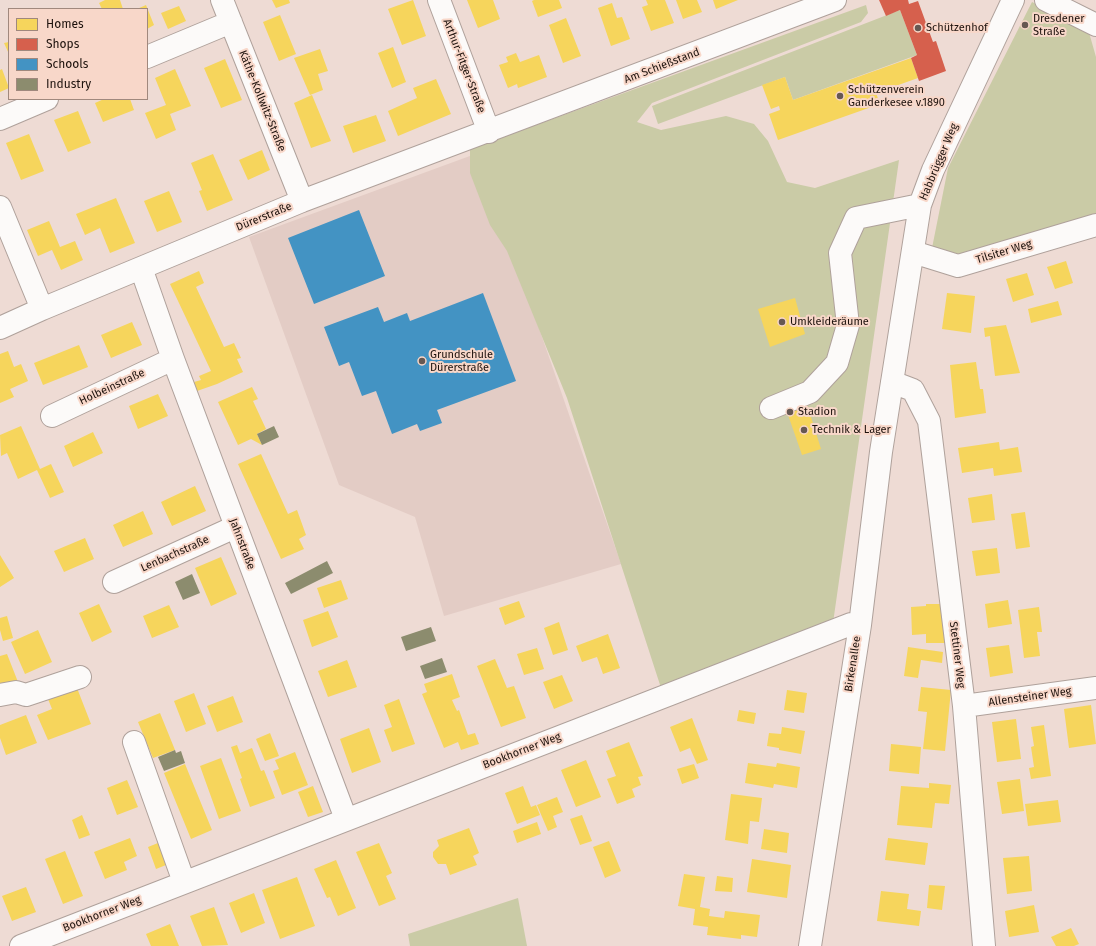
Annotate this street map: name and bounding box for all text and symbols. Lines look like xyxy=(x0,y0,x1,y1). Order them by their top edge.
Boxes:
legend xyxy=(8,8,148,100)
place label: Dresdener Straße xyxy=(1033,12,1084,38)
text: Homes xyxy=(46,17,84,31)
street label: Arthur-Fitger-Straße xyxy=(440,17,488,115)
marker: Dresdener Straße xyxy=(1020,20,1030,30)
place label: Schützenhof xyxy=(926,21,988,35)
marker: Schützenhof xyxy=(913,23,923,33)
text: Shops xyxy=(46,37,79,51)
street label: Am Schießstand xyxy=(622,46,702,86)
street label: Käthe-Kollwitz-Straße xyxy=(236,48,288,154)
text: Schools xyxy=(46,57,88,71)
text: Industry xyxy=(46,77,91,91)
place label: Schützenverein Ganderkesee v.1890 xyxy=(848,83,945,109)
marker: Schützenverein Ganderkesee v.1890 xyxy=(835,91,845,101)
street label: Habbrügger Weg xyxy=(917,122,961,202)
street label: Dürerstraße xyxy=(234,200,294,234)
street label: Tilsiter Weg xyxy=(974,237,1034,267)
place label: Umkleideräume xyxy=(790,315,869,329)
marker: Umkleideräume xyxy=(777,317,787,327)
place label: Grundschule Dürerstraße xyxy=(430,348,493,374)
marker: Grundschule Dürerstraße xyxy=(417,356,427,366)
street label: Holbeinstraße xyxy=(77,366,147,408)
place label: Stadion xyxy=(798,405,836,419)
marker: Stadion xyxy=(785,407,795,417)
place label: Technik & Lager xyxy=(812,423,891,437)
marker: Technik & Lager xyxy=(799,425,809,435)
street label: Jahnstraße xyxy=(226,517,258,571)
street label: Lenbachstraße xyxy=(139,533,211,575)
street label: Stettiner Weg xyxy=(946,621,968,689)
street label: Birkenallee xyxy=(842,635,864,693)
street label: Allensteiner Weg xyxy=(988,685,1072,709)
street label: Bookhorner Weg xyxy=(481,730,563,772)
street label: Bookhorner Weg xyxy=(61,893,143,935)

